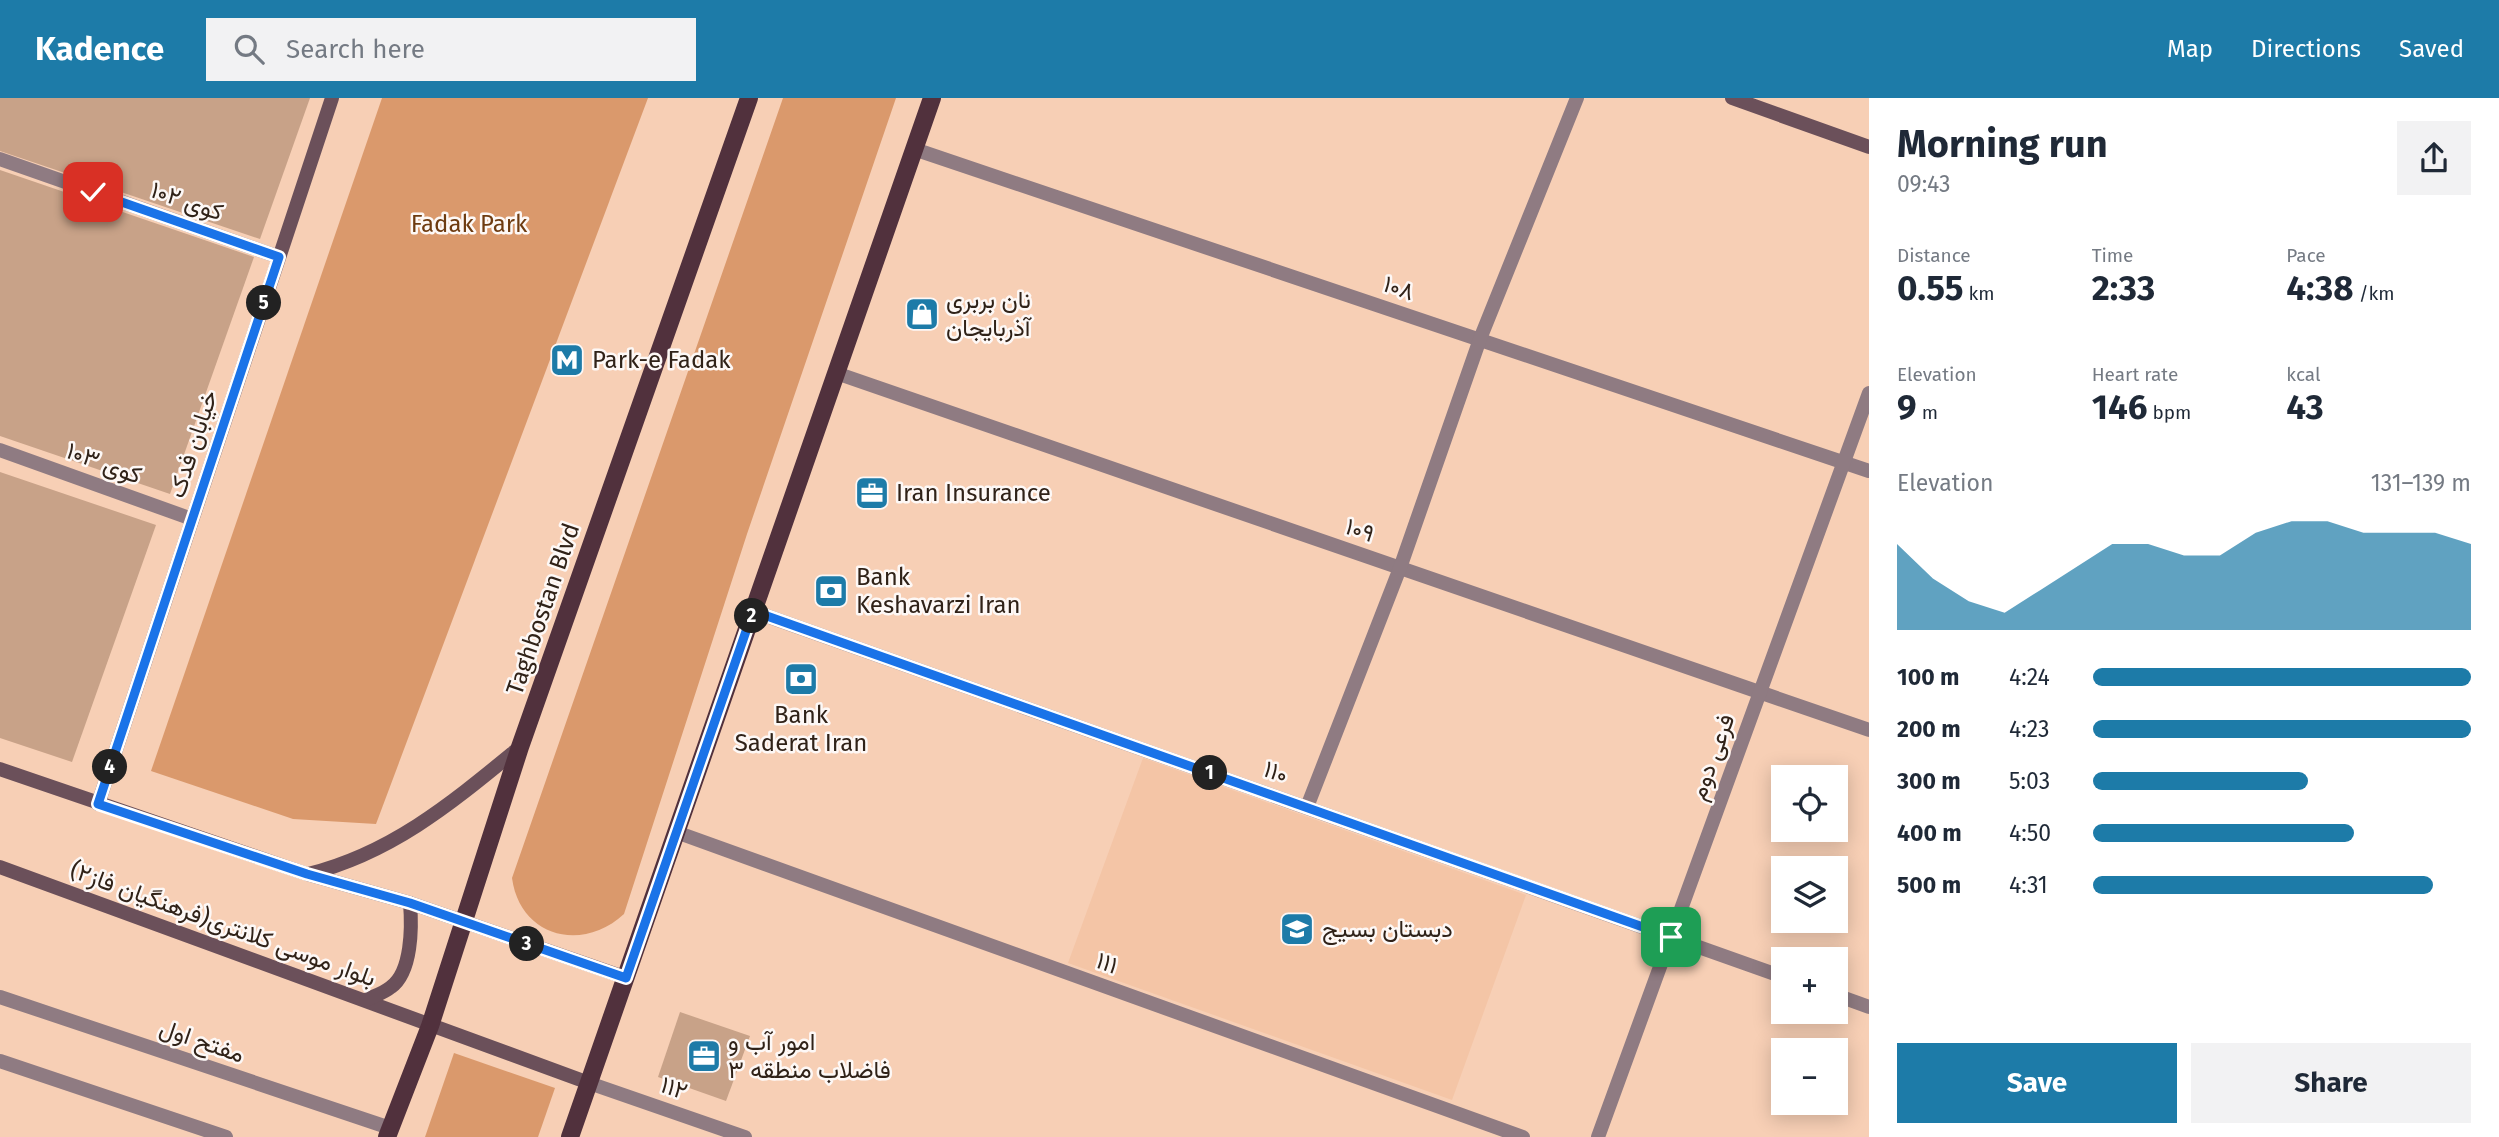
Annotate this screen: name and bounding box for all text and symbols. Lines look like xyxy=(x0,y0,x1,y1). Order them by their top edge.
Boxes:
search box xyxy=(206,18,696,81)
text: Kadence xyxy=(35,29,164,69)
icon: search xyxy=(230,30,268,68)
text: Search here xyxy=(286,34,425,65)
text: Map xyxy=(2167,35,2213,63)
text: Directions xyxy=(2251,35,2361,63)
text: Saved xyxy=(2399,35,2464,63)
text: Morning run xyxy=(1897,121,2108,167)
button: share xyxy=(2397,121,2471,195)
pin xyxy=(63,162,123,222)
text: 09:43 xyxy=(1897,170,1950,198)
icon: check xyxy=(74,173,112,211)
street label: کوی ۱۰۲ xyxy=(147,176,227,227)
park label: Fadak Park xyxy=(411,210,528,238)
text: Distance xyxy=(1897,244,1971,267)
text: Time xyxy=(2092,244,2133,267)
text: Pace xyxy=(2286,244,2326,267)
text: 0.55 xyxy=(1897,267,1964,309)
text: 2:33 xyxy=(2092,267,2155,309)
text: 4:38 xyxy=(2286,267,2354,309)
street label: ۱۰۸ xyxy=(1380,270,1418,306)
text: km xyxy=(1964,282,1995,305)
text: /km xyxy=(2354,282,2395,305)
pin: 5 xyxy=(246,286,282,320)
place label: نان بربری آذربایجان xyxy=(946,286,1033,343)
text: 5 xyxy=(258,291,269,314)
shop icon: نان بربری آذربایجان xyxy=(903,295,941,333)
metro station icon: Park-e Fadak xyxy=(548,341,586,379)
place label: Park-e Fadak xyxy=(592,346,731,374)
text: Elevation xyxy=(1897,363,1977,386)
text: Heart rate xyxy=(2092,363,2178,386)
text: kcal xyxy=(2286,363,2321,386)
text: 9 xyxy=(1897,386,1917,428)
text: 146 xyxy=(2092,386,2147,428)
text: 43 xyxy=(2286,386,2324,428)
street label: خیابان فدک xyxy=(162,387,224,501)
text: m xyxy=(1917,401,1938,424)
text: bpm xyxy=(2147,401,2191,424)
street label: کوی ۱۰۳ xyxy=(62,437,145,490)
text: Elevation xyxy=(1897,469,1993,497)
text: 131–139 m xyxy=(2371,469,2471,497)
office icon: Iran Insurance xyxy=(853,474,891,512)
place label: Iran Insurance xyxy=(896,479,1051,507)
street label: ۱۰۹ xyxy=(1342,512,1378,548)
street label: Taghbostan Blvd xyxy=(501,520,585,698)
place label: Bank Keshavarzi Iran xyxy=(856,563,1021,619)
bank icon: Bank Keshavarzi Iran xyxy=(812,572,850,610)
pin: 2 xyxy=(734,598,770,634)
text: 2 xyxy=(747,604,756,627)
bank icon: Bank Saderat Iran xyxy=(782,660,820,698)
text: 100 m xyxy=(1897,663,1959,691)
text: 4:24 xyxy=(2009,663,2050,691)
place label: Bank Saderat Iran xyxy=(735,701,867,757)
street label: فرعی دوم xyxy=(1684,710,1742,804)
text: 200 m xyxy=(1897,715,1961,743)
text: 4:23 xyxy=(2009,715,2050,743)
pin: 4 xyxy=(92,750,128,784)
text: 4 xyxy=(104,755,115,778)
street label: ۱۱۰ xyxy=(1260,755,1292,789)
pin: 1 xyxy=(1192,756,1228,790)
text: 1 xyxy=(1205,761,1214,784)
map controls xyxy=(1771,765,1848,1115)
button: locate xyxy=(1771,765,1848,842)
text: 300 m xyxy=(1897,767,1961,795)
text: 5:03 xyxy=(2009,767,2050,795)
text: 400 m xyxy=(1897,819,1962,847)
text: 4:50 xyxy=(2009,819,2051,847)
street label: بلوار موسی کلانتری(فرهنگیان فاز۲) xyxy=(66,856,380,993)
button: layers xyxy=(1771,856,1848,933)
text: 500 m xyxy=(1897,871,1961,899)
text: 4:31 xyxy=(2009,871,2048,899)
pin xyxy=(1641,907,1701,967)
school or university icon: دبستان بسیج xyxy=(1278,910,1316,948)
place label: دبستان بسیج xyxy=(1322,915,1453,946)
icon: arrive xyxy=(1652,918,1690,956)
pin: 3 xyxy=(510,926,544,962)
text: 3 xyxy=(522,932,531,955)
street label: ۱۱۱ xyxy=(1092,946,1122,980)
button: + xyxy=(1771,947,1848,1024)
street label: مفتح اول xyxy=(155,1013,248,1071)
place label: امور آب و فاضلاب منطقه ۳ xyxy=(728,1028,891,1084)
office icon: امور آب و فاضلاب منطقه ۳ xyxy=(685,1037,723,1075)
button: − xyxy=(1771,1038,1848,1115)
button: Save xyxy=(1897,1043,2177,1123)
button: Share xyxy=(2191,1043,2471,1123)
street label: ۱۱۲ xyxy=(657,1070,691,1106)

